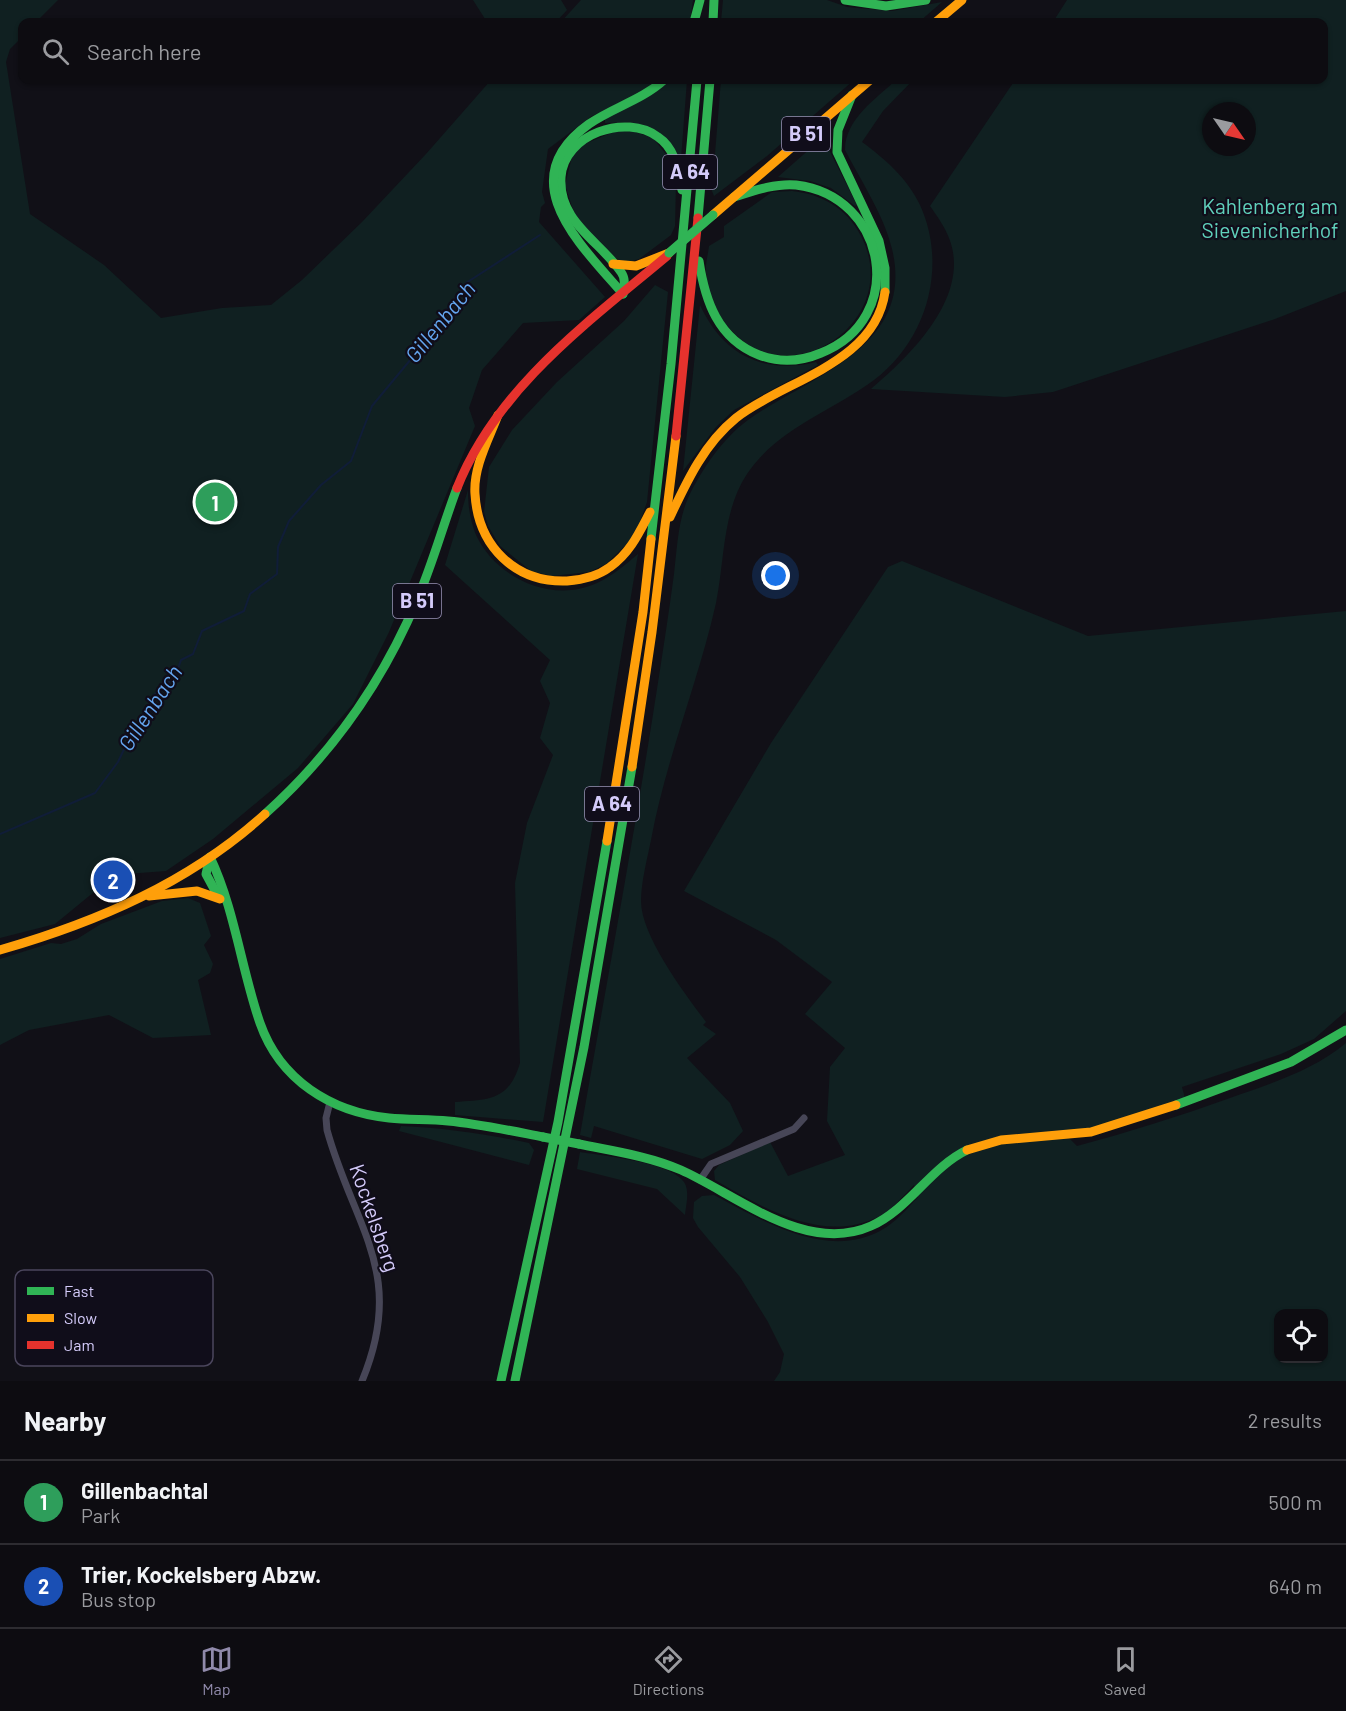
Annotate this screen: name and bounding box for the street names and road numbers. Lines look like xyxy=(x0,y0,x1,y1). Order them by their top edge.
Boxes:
road number: B 51 xyxy=(782,117,830,151)
road number: A 64 xyxy=(663,155,717,189)
road number: B 51 xyxy=(393,584,441,618)
road number: A 64 xyxy=(585,787,639,821)
street label: Kockelsberg xyxy=(345,1160,406,1275)

